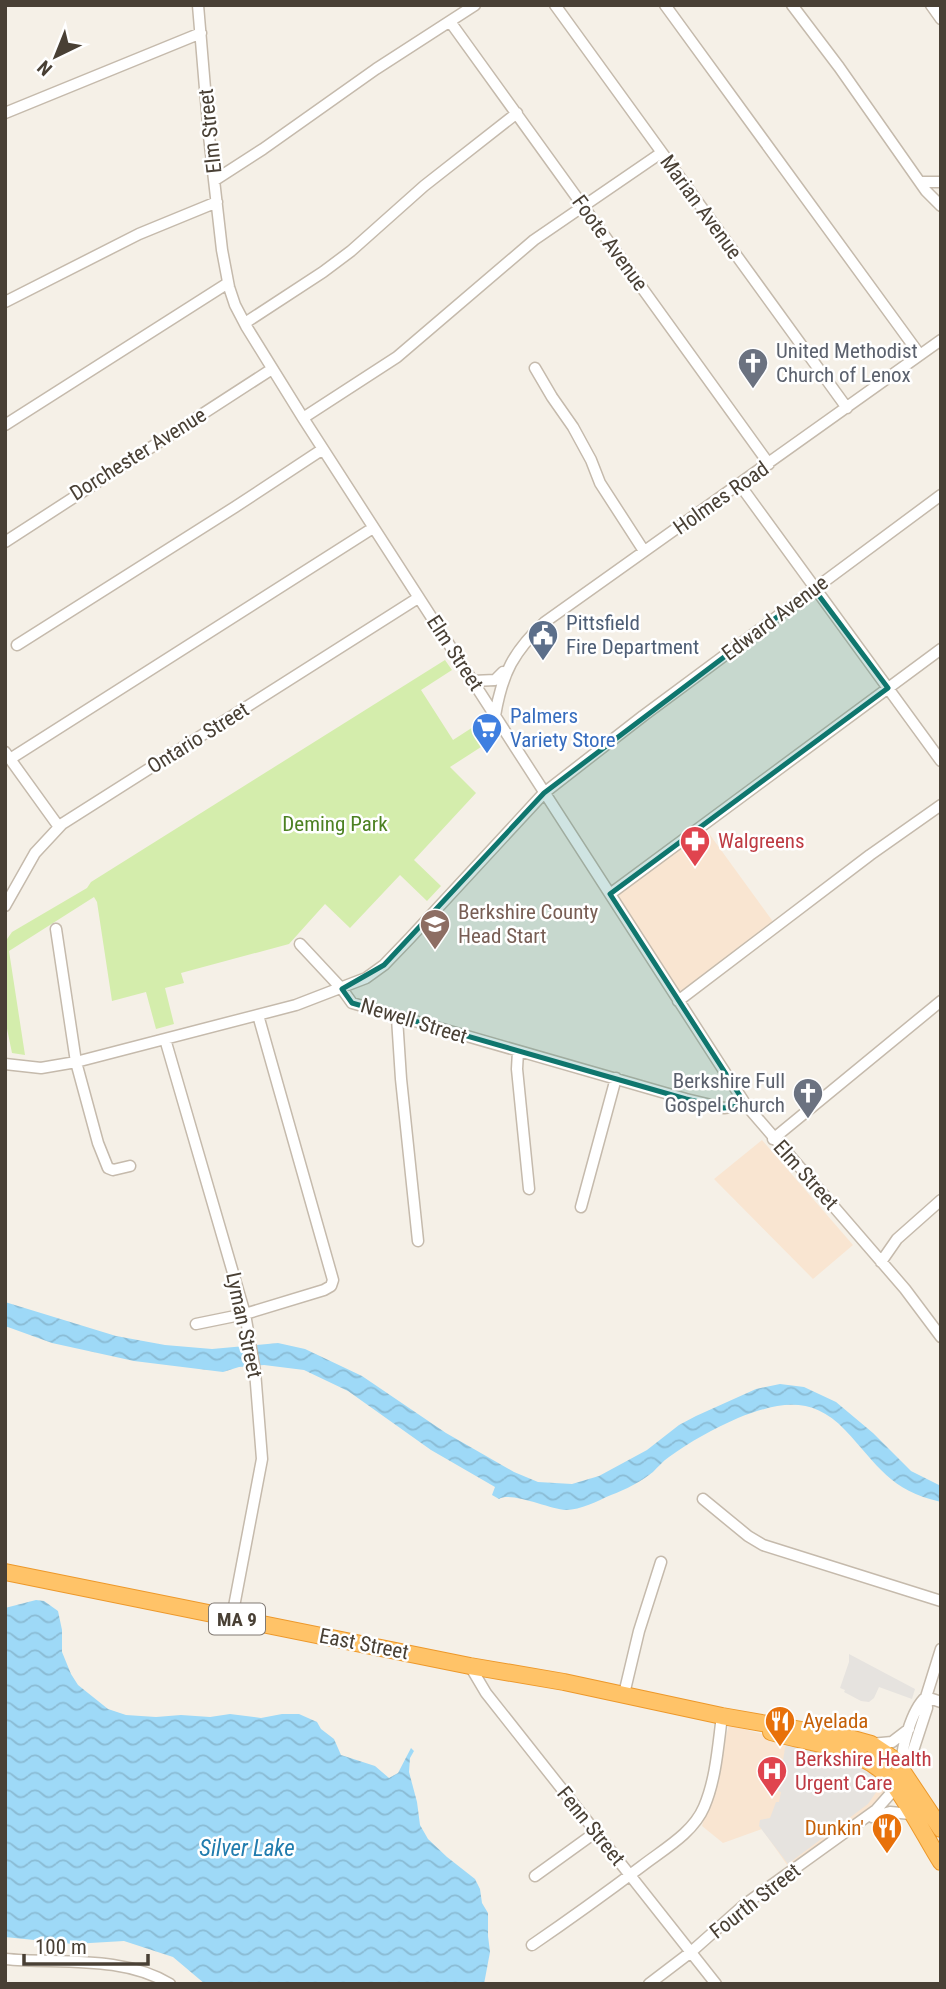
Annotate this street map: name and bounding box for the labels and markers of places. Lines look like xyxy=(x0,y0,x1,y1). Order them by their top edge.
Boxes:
place label: United Methodist Church of Lenox xyxy=(776,339,918,387)
church icon: United Methodist Church of Lenox xyxy=(736,346,770,390)
place label: Pittsfield Fire Department xyxy=(566,611,699,659)
public building icon: Pittsfield Fire Department xyxy=(526,618,560,662)
place label: Palmers Variety Store xyxy=(510,704,616,752)
supermarket icon: Palmers Variety Store xyxy=(470,711,504,755)
pharmacy icon: Walgreens xyxy=(678,824,712,868)
place label: Walgreens xyxy=(718,829,805,853)
place label: Berkshire County Head Start xyxy=(458,900,599,948)
school or university icon: Berkshire County Head Start xyxy=(418,907,452,951)
place label: Berkshire Full Gospel Church xyxy=(664,1069,785,1117)
church icon: Berkshire Full Gospel Church xyxy=(791,1076,825,1120)
restaurant icon: Ayelada xyxy=(763,1704,797,1748)
place label: Ayelada xyxy=(803,1709,868,1733)
place label: Berkshire Health Urgent Care xyxy=(795,1747,932,1795)
hospital icon: Berkshire Health Urgent Care xyxy=(755,1754,789,1798)
restaurant icon: Dunkin' xyxy=(870,1811,904,1855)
place label: Dunkin' xyxy=(805,1816,864,1840)

